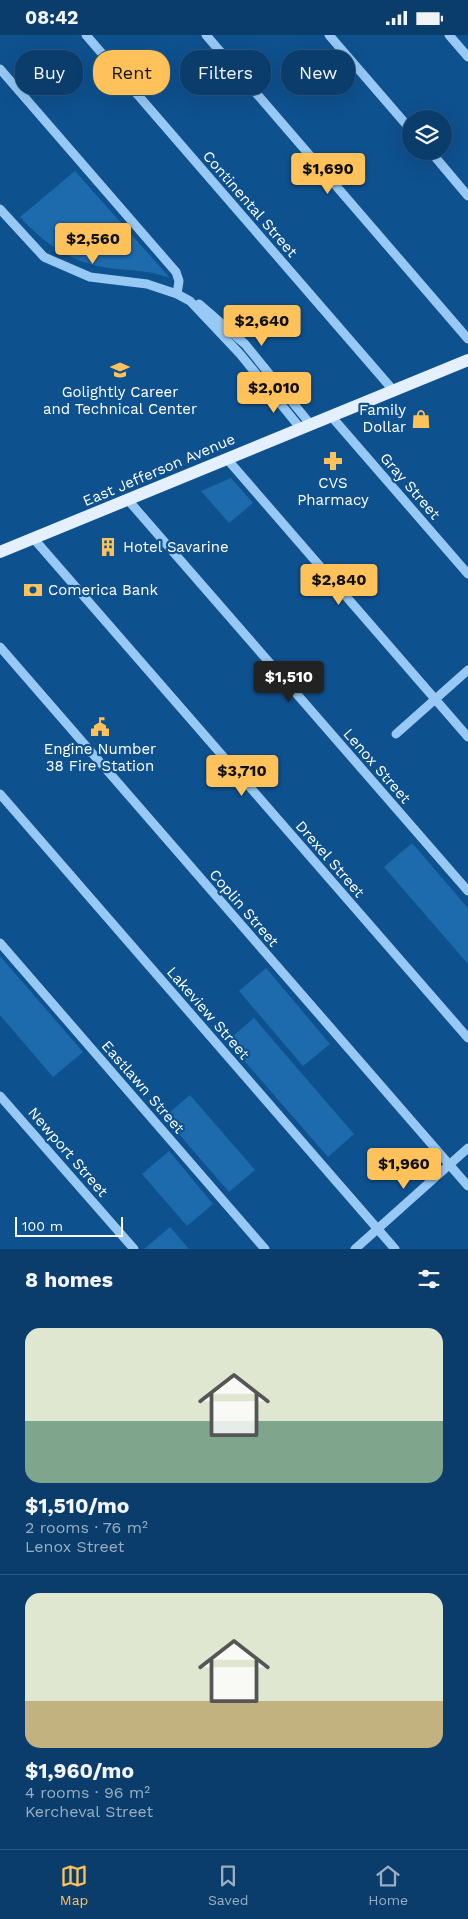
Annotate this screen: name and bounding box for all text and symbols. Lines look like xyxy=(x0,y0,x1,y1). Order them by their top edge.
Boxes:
text: 08:42 xyxy=(25,6,78,29)
chip: Buy xyxy=(15,50,83,95)
chip: Rent xyxy=(93,50,170,95)
chip: Filters xyxy=(180,50,271,95)
chip: New xyxy=(281,50,355,95)
map controls xyxy=(402,110,452,160)
button: layers xyxy=(402,110,452,160)
street label: Continental Street xyxy=(199,147,302,261)
pin: $1,690 xyxy=(287,153,369,195)
text: $1,690 xyxy=(302,159,354,178)
pin: $2,560 xyxy=(52,223,134,265)
text: $2,560 xyxy=(66,229,120,248)
pin: $2,640 xyxy=(221,305,303,347)
text: $2,640 xyxy=(235,311,289,330)
school or university icon: Golightly Career and Technical Center xyxy=(109,359,131,381)
pin: $2,010 xyxy=(233,371,315,414)
text: $2,010 xyxy=(248,378,300,397)
place label: Golightly Career and Technical Center xyxy=(43,383,197,418)
place label: Family Dollar xyxy=(359,401,406,436)
shop icon: Family Dollar xyxy=(410,408,432,430)
street label: East Jefferson Avenue xyxy=(80,430,238,510)
street label: Gray Street xyxy=(376,449,444,524)
pharmacy icon: CVS Pharmacy xyxy=(322,450,344,472)
place label: CVS Pharmacy xyxy=(297,474,369,509)
building icon: Hotel Savarine xyxy=(97,536,119,558)
place label: Hotel Savarine xyxy=(123,538,229,556)
pin: $2,840 xyxy=(298,563,380,606)
text: $2,840 xyxy=(311,570,367,589)
bank icon: Comerica Bank xyxy=(22,579,44,601)
place label: Comerica Bank xyxy=(48,581,159,599)
pin: $1,510 xyxy=(248,661,330,703)
text: $1,510 xyxy=(265,667,313,686)
public building icon: Engine Number 38 Fire Station xyxy=(89,716,111,738)
street label: Lenox Street xyxy=(340,725,415,808)
place label: Engine Number 38 Fire Station xyxy=(44,740,156,775)
pin: $3,710 xyxy=(201,755,283,797)
text: $3,710 xyxy=(217,761,267,780)
street label: Drexel Street xyxy=(292,817,369,902)
street label: Coplin Street xyxy=(205,866,283,951)
street label: Lakeview Street xyxy=(163,963,254,1064)
street label: Eastlawn Street xyxy=(98,1037,189,1138)
street label: Newport Street xyxy=(24,1104,112,1201)
pin: $1,960 xyxy=(363,1147,445,1190)
text: $1,960 xyxy=(378,1154,430,1173)
scale bar xyxy=(15,1214,122,1237)
text: 100 m xyxy=(22,1218,63,1234)
icon: filters xyxy=(415,1265,443,1293)
text: 8 homes xyxy=(25,1267,113,1292)
icon: home xyxy=(189,1360,279,1450)
text: $1,510/mo xyxy=(25,1493,129,1518)
text: 2 rooms · 76 m² xyxy=(25,1518,148,1537)
text: Lenox Street xyxy=(25,1537,125,1556)
icon: home xyxy=(189,1626,279,1716)
text: $1,960/mo xyxy=(25,1758,134,1783)
text: 4 rooms · 96 m² xyxy=(25,1783,150,1802)
text: Kercheval Street xyxy=(25,1802,153,1821)
tab: Map xyxy=(60,1862,88,1908)
tab: Saved xyxy=(208,1862,249,1908)
tab: Home xyxy=(368,1862,408,1908)

